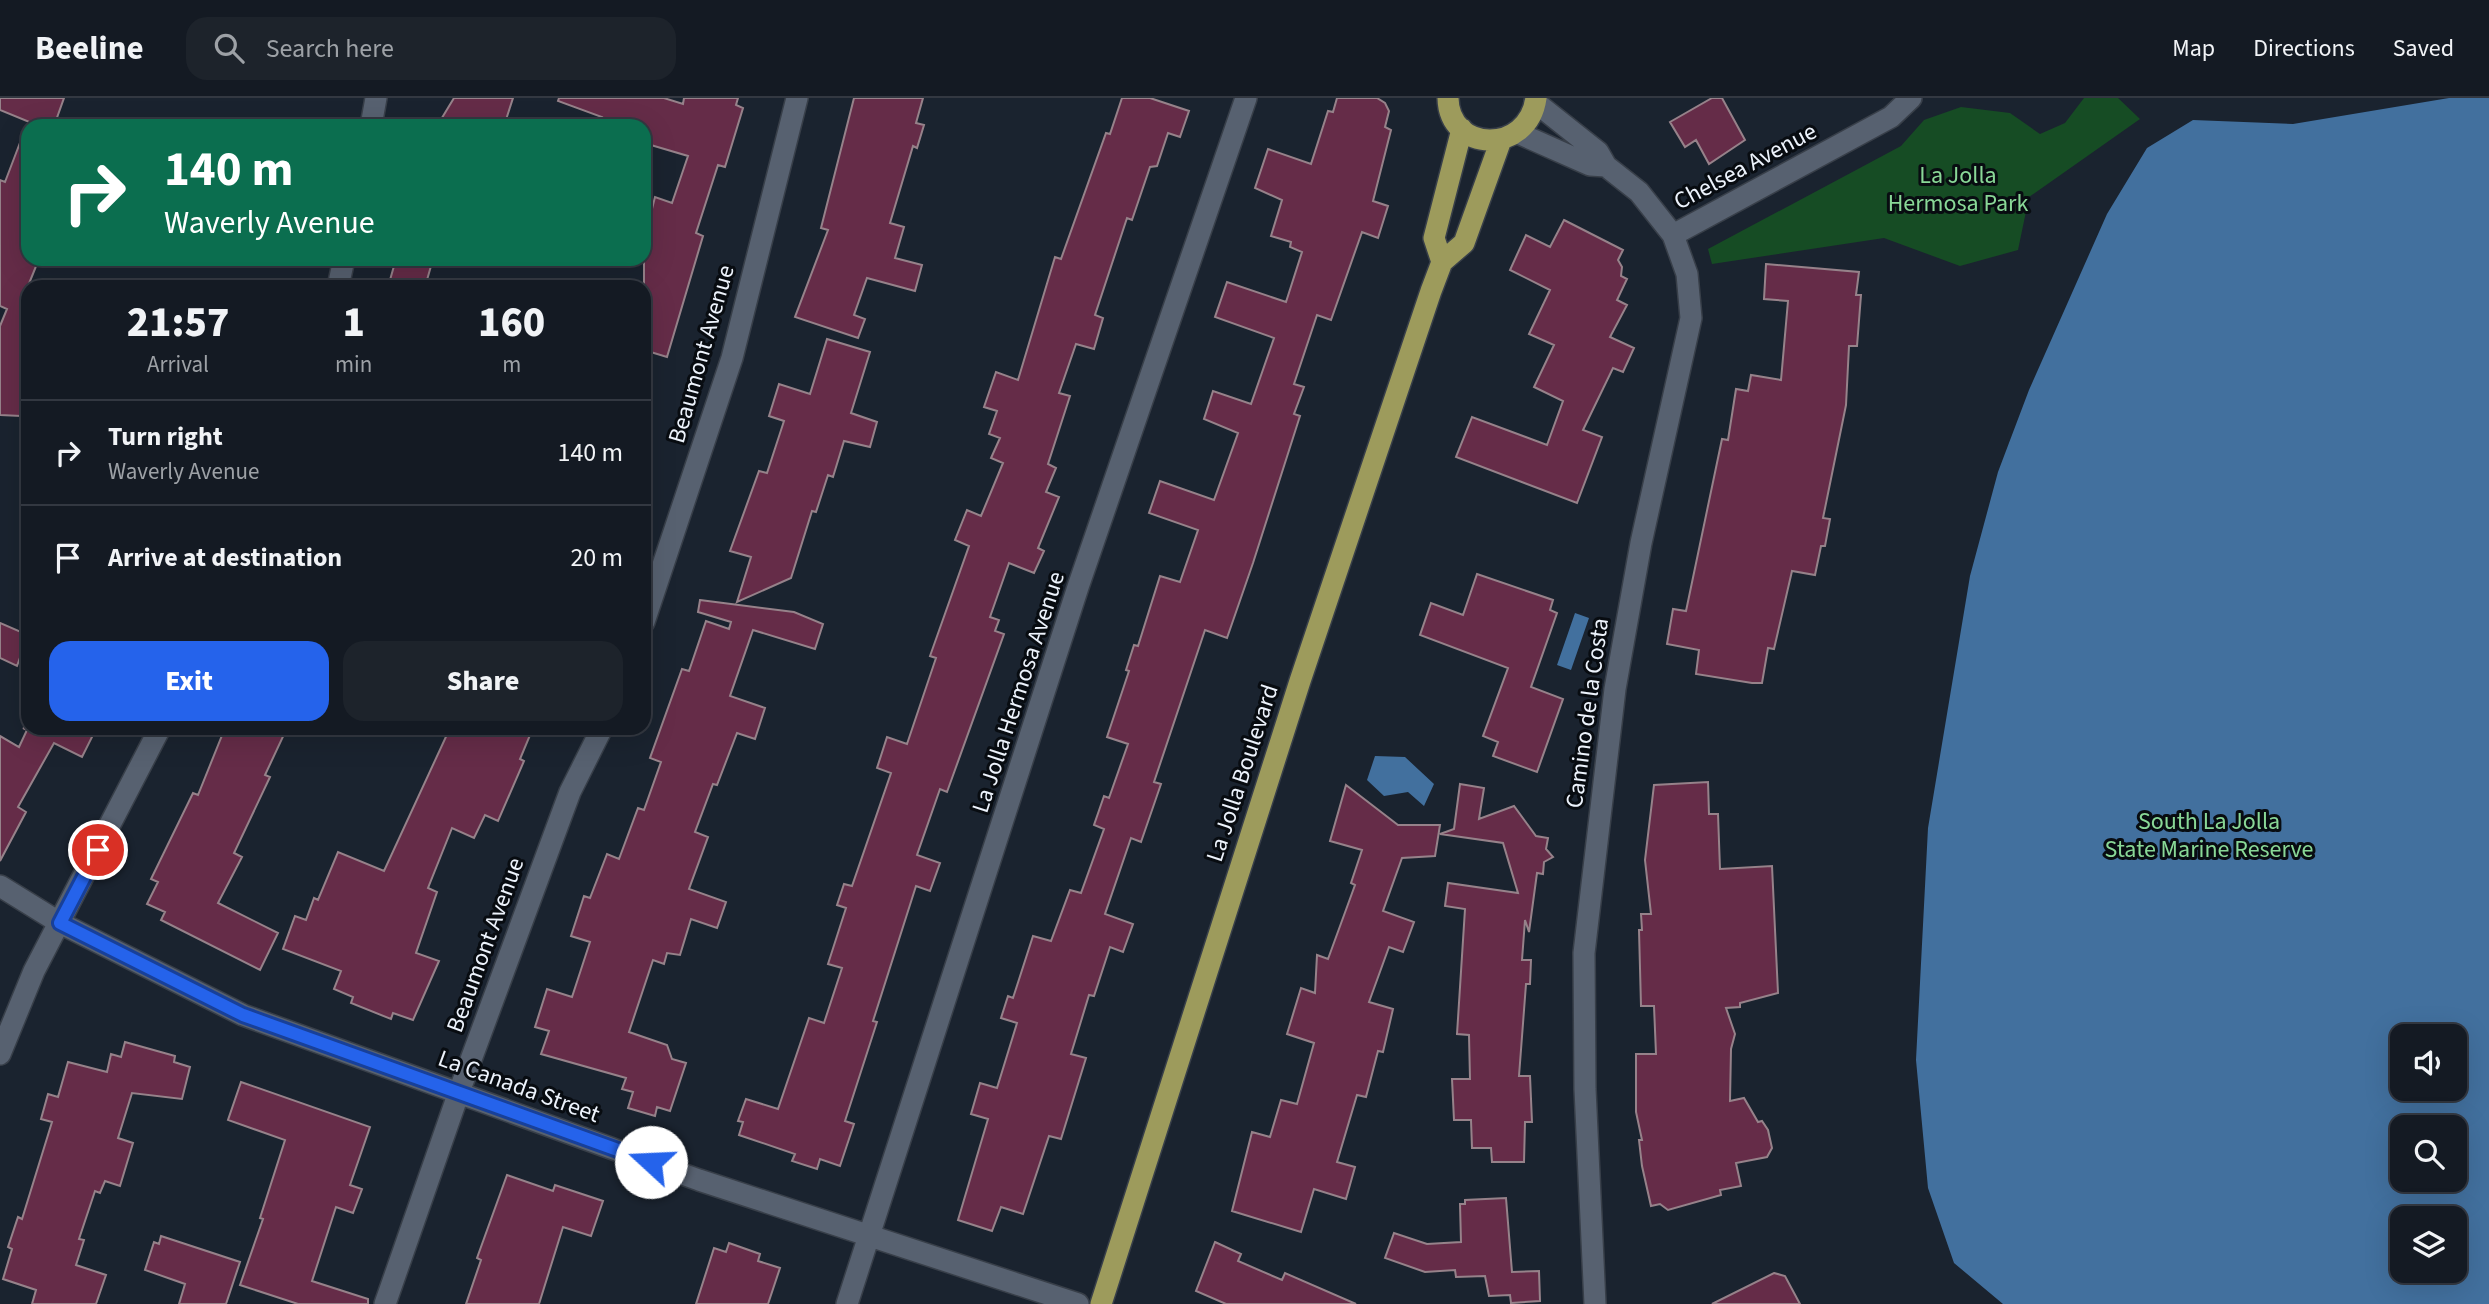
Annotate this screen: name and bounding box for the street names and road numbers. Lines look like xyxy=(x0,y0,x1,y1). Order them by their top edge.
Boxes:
street label: Chelsea Avenue xyxy=(1668,114,1823,219)
street label: Beaumont Avenue xyxy=(659,261,744,447)
street label: La Jolla Hermosa Avenue xyxy=(963,567,1074,817)
street label: Camino de la Costa xyxy=(1557,616,1618,810)
street label: La Jolla Boulevard xyxy=(1197,680,1288,866)
street label: Beaumont Avenue xyxy=(438,853,533,1037)
street label: La Canada Street xyxy=(433,1041,605,1132)

